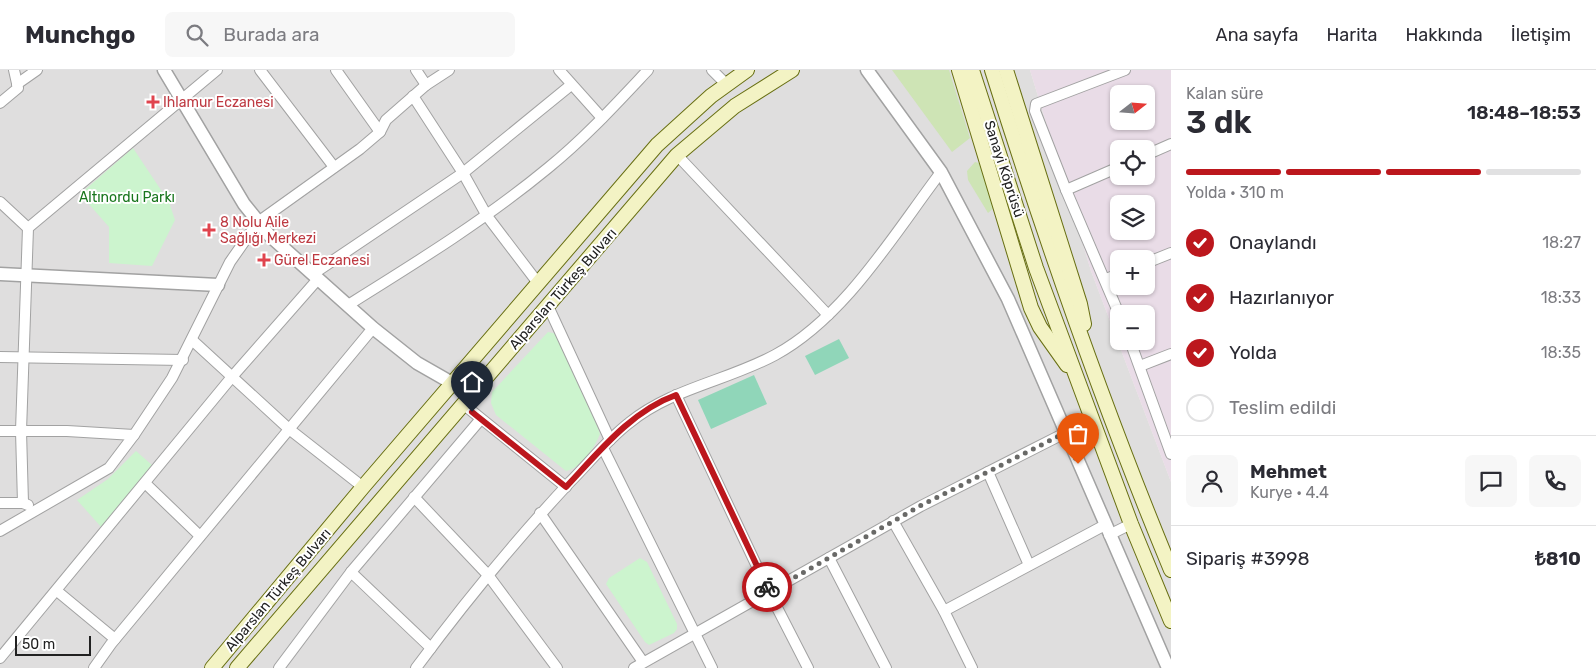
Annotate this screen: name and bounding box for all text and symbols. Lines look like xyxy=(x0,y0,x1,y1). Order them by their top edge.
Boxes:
search box xyxy=(165,12,515,57)
text: Munchgo xyxy=(25,21,135,49)
icon: search xyxy=(183,21,211,49)
text: Burada ara xyxy=(223,23,320,46)
text: Ana sayfa xyxy=(1216,24,1299,46)
text: Harita xyxy=(1327,24,1377,46)
text: Hakkında xyxy=(1405,24,1483,46)
text: İletişim xyxy=(1511,24,1571,46)
text: Kalan süre xyxy=(1186,84,1263,103)
north arrow xyxy=(1110,85,1155,130)
map controls xyxy=(1110,85,1155,350)
place label: Ihlamur Eczanesi xyxy=(163,94,274,111)
marker: Ihlamur Eczanesi xyxy=(147,96,159,108)
text: 18:48–18:53 xyxy=(1467,101,1581,124)
text: 3 dk xyxy=(1186,103,1252,141)
street label: Sanayi Köprüsü xyxy=(980,118,1028,220)
button: locate xyxy=(1110,140,1155,185)
text: Yolda · 310 m xyxy=(1186,183,1284,202)
park label: Altınordu Parkı xyxy=(79,189,175,206)
button: layers xyxy=(1110,195,1155,240)
place label: 8 Nolu Aile Sağlığı Merkezi xyxy=(220,214,316,247)
marker: 8 Nolu Aile Sağlığı Merkezi xyxy=(202,223,216,237)
street label: Alparslan Türkeş Bulvarı xyxy=(506,225,620,353)
icon: check xyxy=(1186,229,1214,257)
text: Onaylandı xyxy=(1229,231,1317,254)
text: 18:27 xyxy=(1542,233,1581,252)
button: + xyxy=(1110,250,1155,295)
place label: Gürel Eczanesi xyxy=(274,252,370,269)
marker: Gürel Eczanesi xyxy=(258,254,270,266)
icon: check xyxy=(1186,284,1214,312)
text: Hazırlanıyor xyxy=(1229,286,1334,309)
text: 18:33 xyxy=(1541,288,1581,307)
button: − xyxy=(1110,305,1155,350)
icon: check xyxy=(1186,339,1214,367)
text: Yolda xyxy=(1229,341,1277,364)
text: 18:35 xyxy=(1541,343,1581,362)
pin xyxy=(451,361,493,412)
icon: home xyxy=(458,368,486,396)
text: Teslim edildi xyxy=(1229,396,1336,419)
pin xyxy=(1057,413,1099,464)
icon: bag xyxy=(1064,420,1092,448)
button: person xyxy=(1186,455,1238,507)
button: chat xyxy=(1465,455,1517,507)
button: phone xyxy=(1529,455,1581,507)
text: Mehmet xyxy=(1250,460,1327,483)
text: Kurye · 4.4 xyxy=(1250,483,1329,502)
street label: Alparslan Türkeş Bulvarı xyxy=(222,525,334,655)
text: Sipariş #3998 xyxy=(1186,547,1310,570)
text: ₺810 xyxy=(1535,547,1581,570)
courier xyxy=(742,562,792,612)
icon: bike xyxy=(753,573,781,601)
scale bar xyxy=(15,633,91,656)
text: 50 m xyxy=(22,636,55,653)

